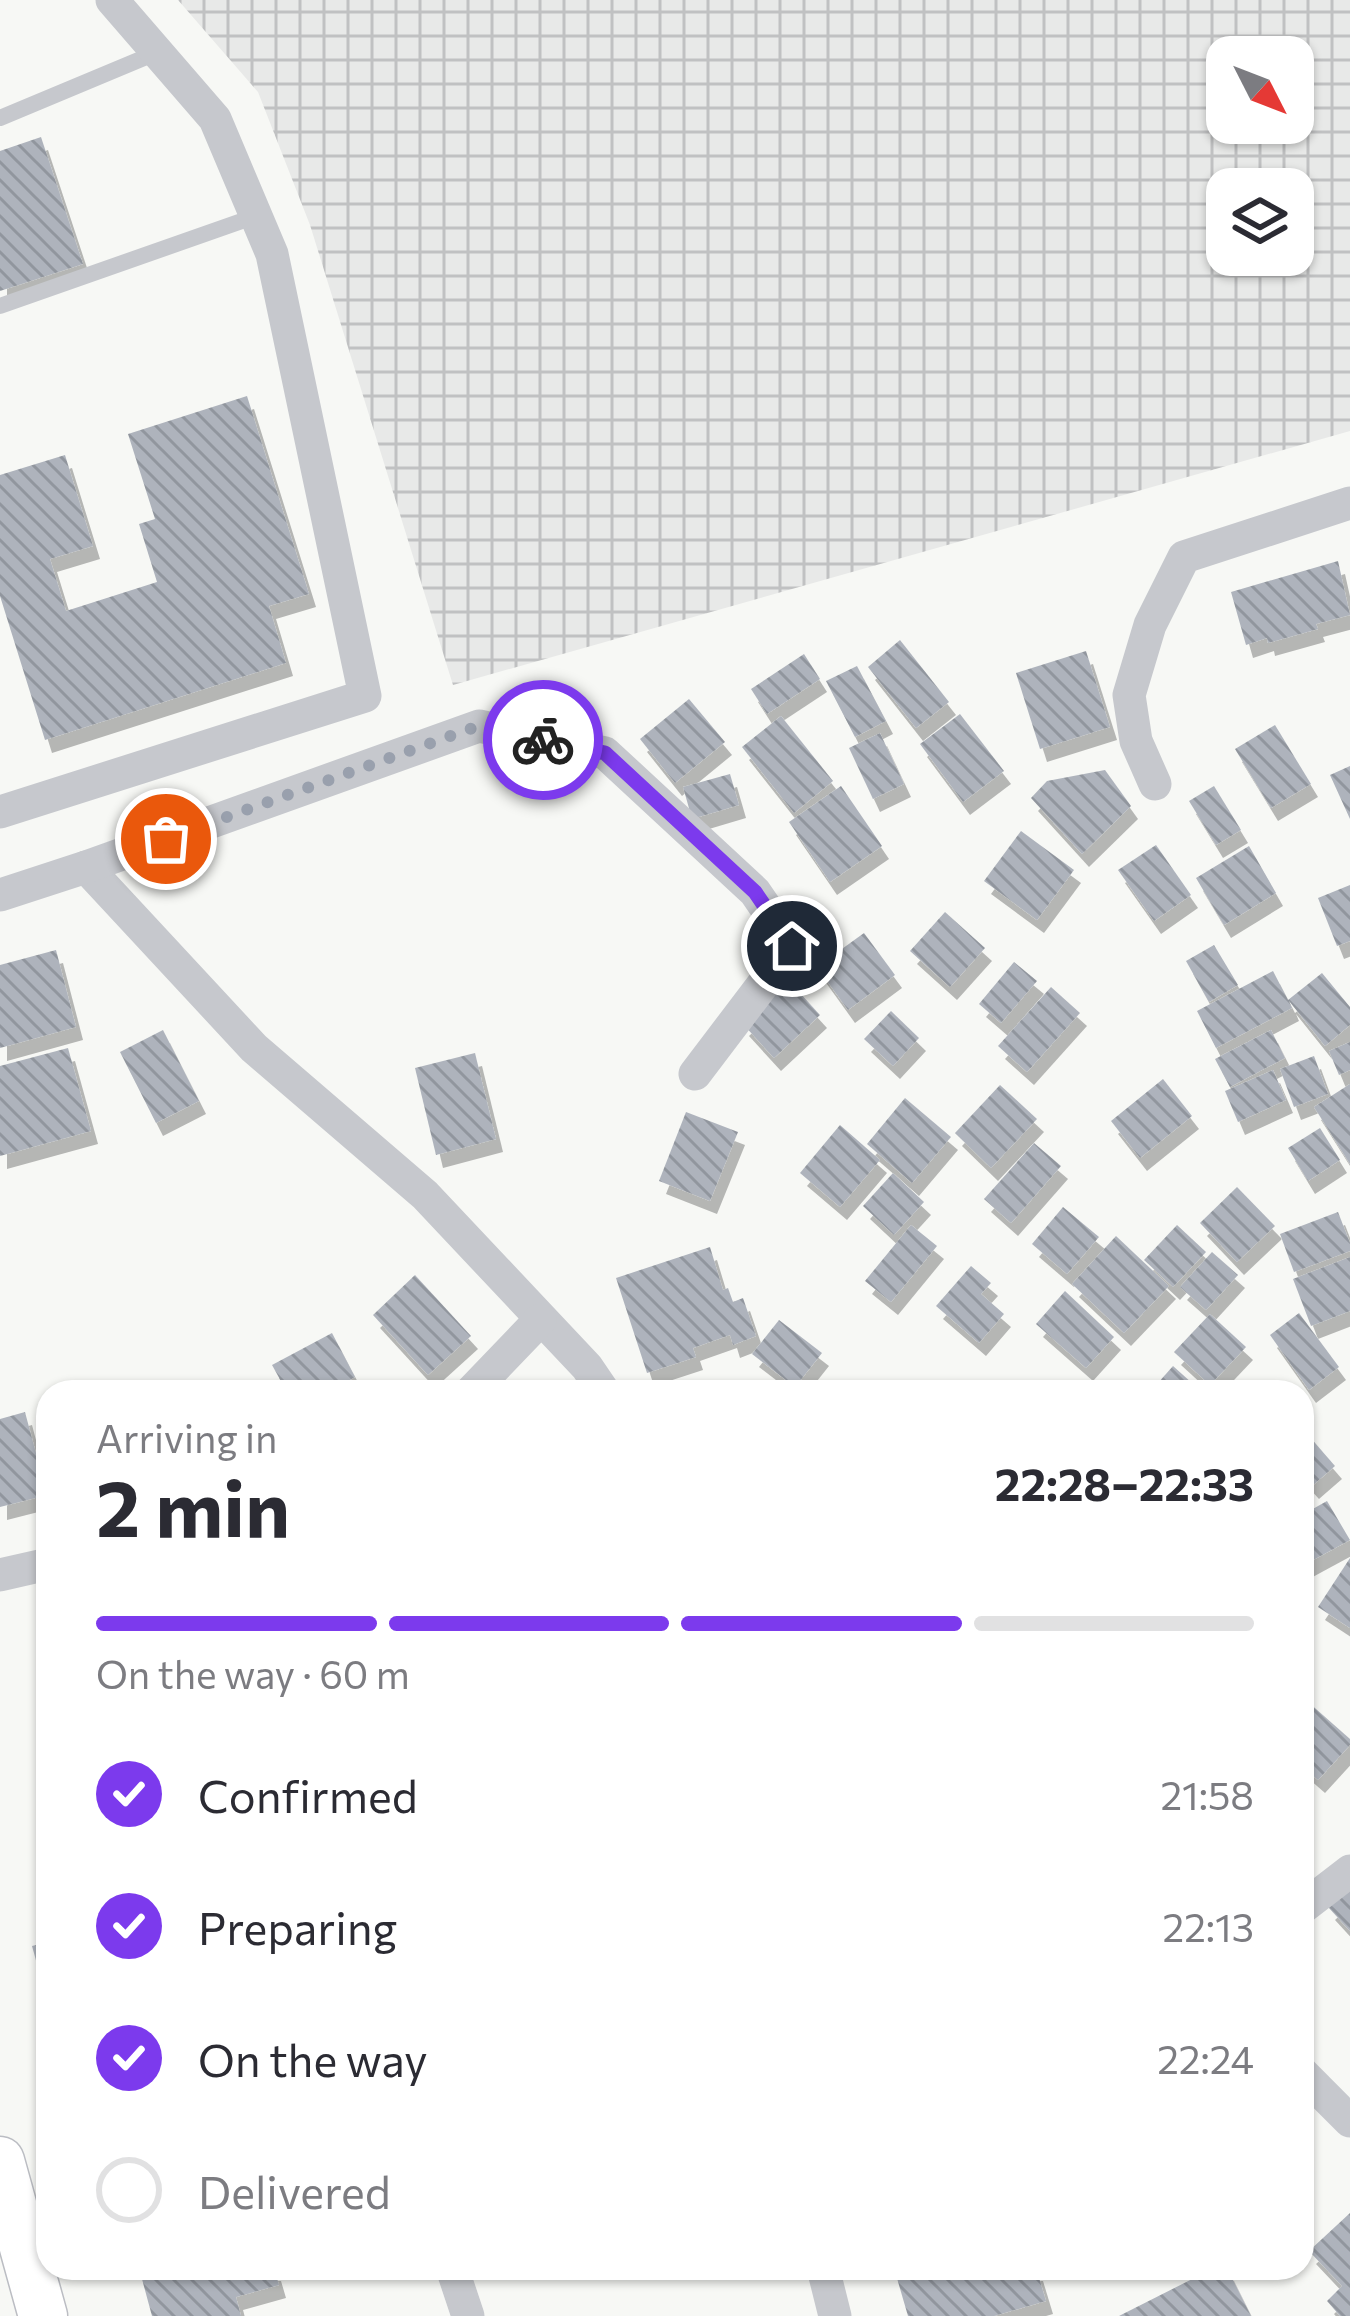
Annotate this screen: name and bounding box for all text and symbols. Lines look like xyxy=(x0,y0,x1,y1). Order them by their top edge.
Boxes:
north arrow xyxy=(1206,36,1314,144)
map controls xyxy=(1206,36,1314,276)
button: layers xyxy=(1206,168,1314,276)
courier xyxy=(483,680,603,800)
icon: bike xyxy=(510,707,576,773)
pin xyxy=(115,788,217,890)
icon: bag xyxy=(133,806,199,872)
pin xyxy=(741,895,843,997)
icon: home xyxy=(759,913,825,979)
text: Arriving in xyxy=(96,1413,277,1461)
text: 22:28–22:33 xyxy=(995,1455,1254,1510)
text: 2 min xyxy=(96,1458,290,1553)
text: On the way · 60 m xyxy=(96,1649,410,1697)
icon: check xyxy=(96,1761,162,1827)
text: Confirmed xyxy=(198,1767,418,1822)
text: 21:58 xyxy=(1160,1770,1254,1818)
icon: check xyxy=(96,1893,162,1959)
text: Preparing xyxy=(198,1899,397,1954)
text: 22:13 xyxy=(1163,1902,1254,1950)
icon: check xyxy=(96,2025,162,2091)
text: On the way xyxy=(198,2031,428,2086)
text: 22:24 xyxy=(1157,2034,1254,2082)
text: Delivered xyxy=(198,2163,391,2218)

